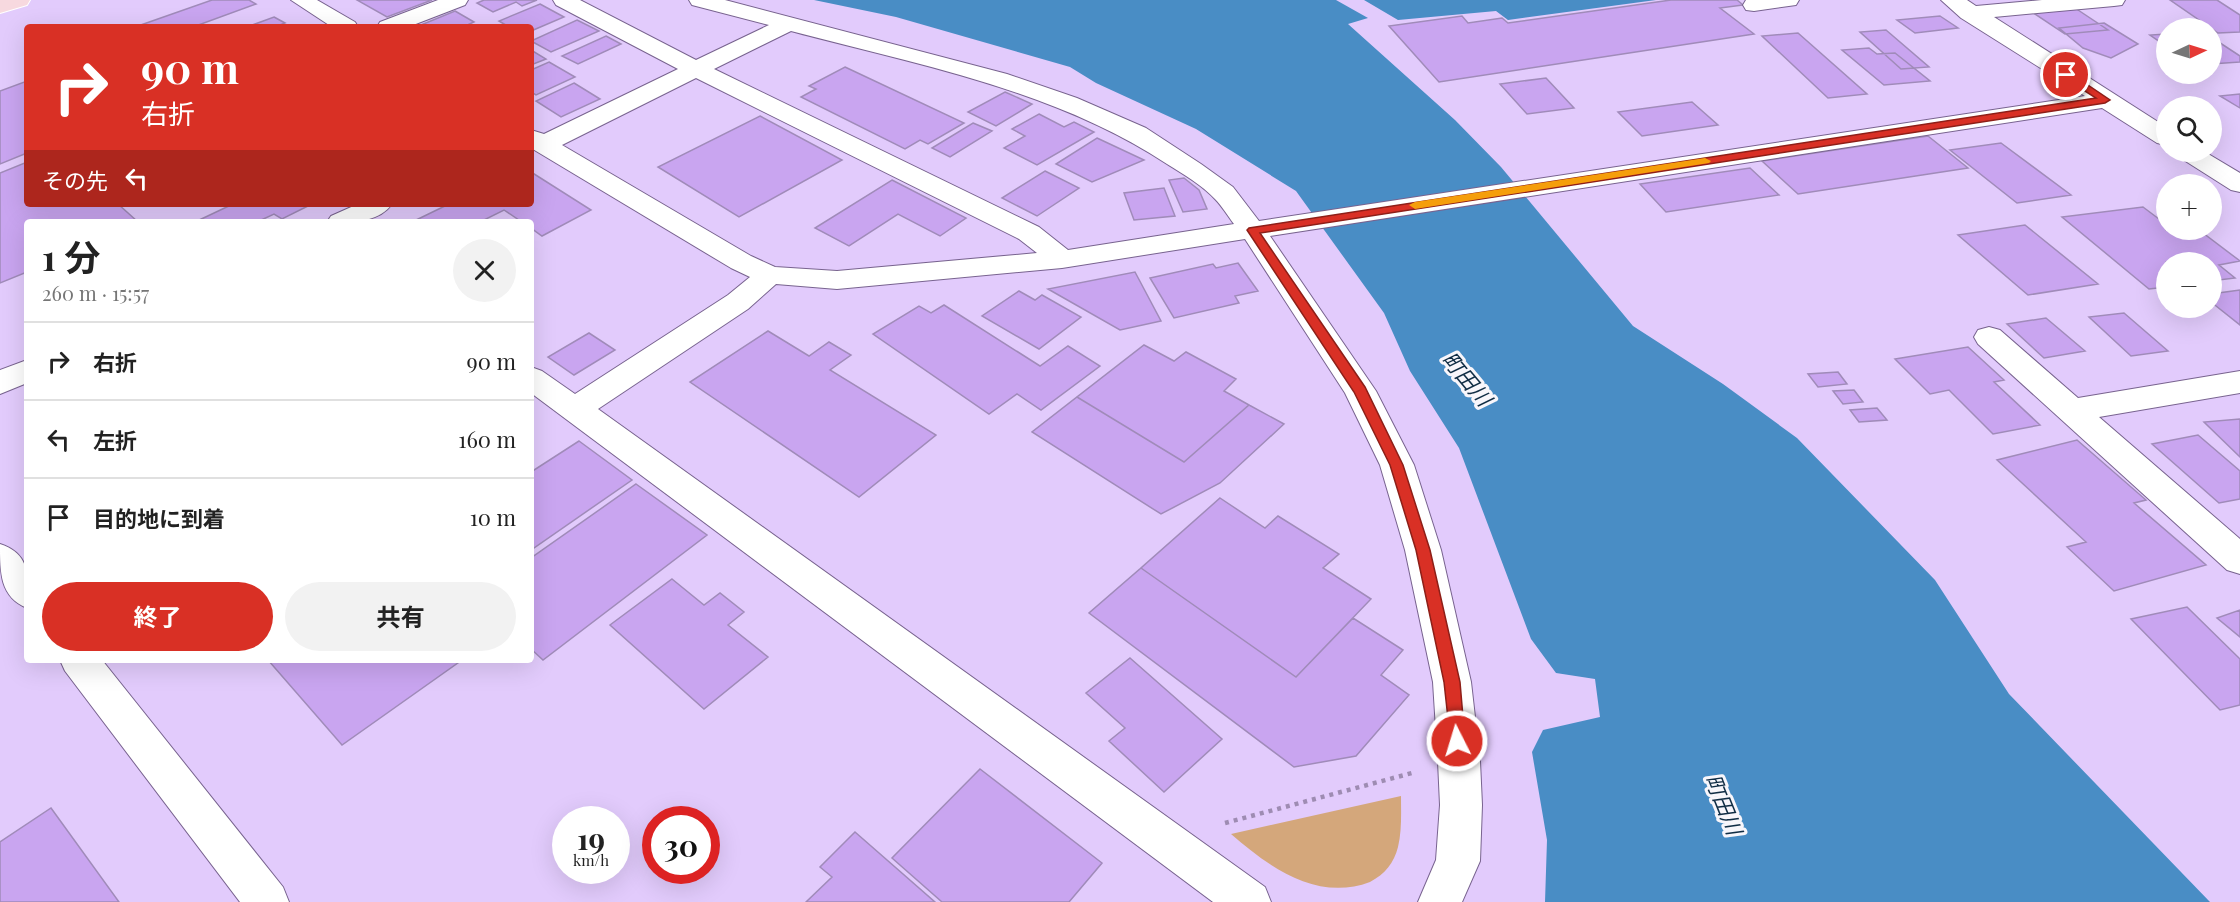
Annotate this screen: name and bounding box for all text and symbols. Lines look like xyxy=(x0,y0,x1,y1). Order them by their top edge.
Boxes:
north arrow xyxy=(2156,18,2222,84)
map controls xyxy=(2156,18,2222,318)
text: 90 m xyxy=(141,39,239,95)
icon: right xyxy=(42,48,120,126)
pin xyxy=(2040,49,2091,100)
icon: arrive xyxy=(2049,58,2082,91)
text: 右折 xyxy=(141,95,195,131)
button: search xyxy=(2156,96,2222,162)
icon: left xyxy=(120,162,153,195)
text: その先 xyxy=(42,165,108,195)
button: + xyxy=(2156,174,2222,240)
text: 1 分 xyxy=(42,232,100,280)
button: close xyxy=(453,239,516,302)
button: − xyxy=(2156,252,2222,318)
text: 260 m · 15:57 xyxy=(42,279,149,306)
icon: right xyxy=(42,345,75,378)
water label: 町田川 xyxy=(1437,345,1500,413)
text: 90 m xyxy=(467,346,516,376)
text: 右折 xyxy=(93,347,137,377)
icon: left xyxy=(42,423,75,456)
text: 160 m xyxy=(458,424,516,454)
text: 左折 xyxy=(93,425,137,455)
icon: arrive xyxy=(42,501,75,534)
text: 10 m xyxy=(470,502,516,532)
text: 目的地に到着 xyxy=(93,503,225,533)
button: 終了 xyxy=(42,582,273,651)
button: 共有 xyxy=(285,582,516,651)
position arrow xyxy=(1425,709,1489,773)
water label: 町田川 xyxy=(1700,770,1751,840)
speed limit sign: 30 xyxy=(642,806,720,884)
text: 19 xyxy=(577,818,605,858)
text: km/h xyxy=(573,850,609,870)

